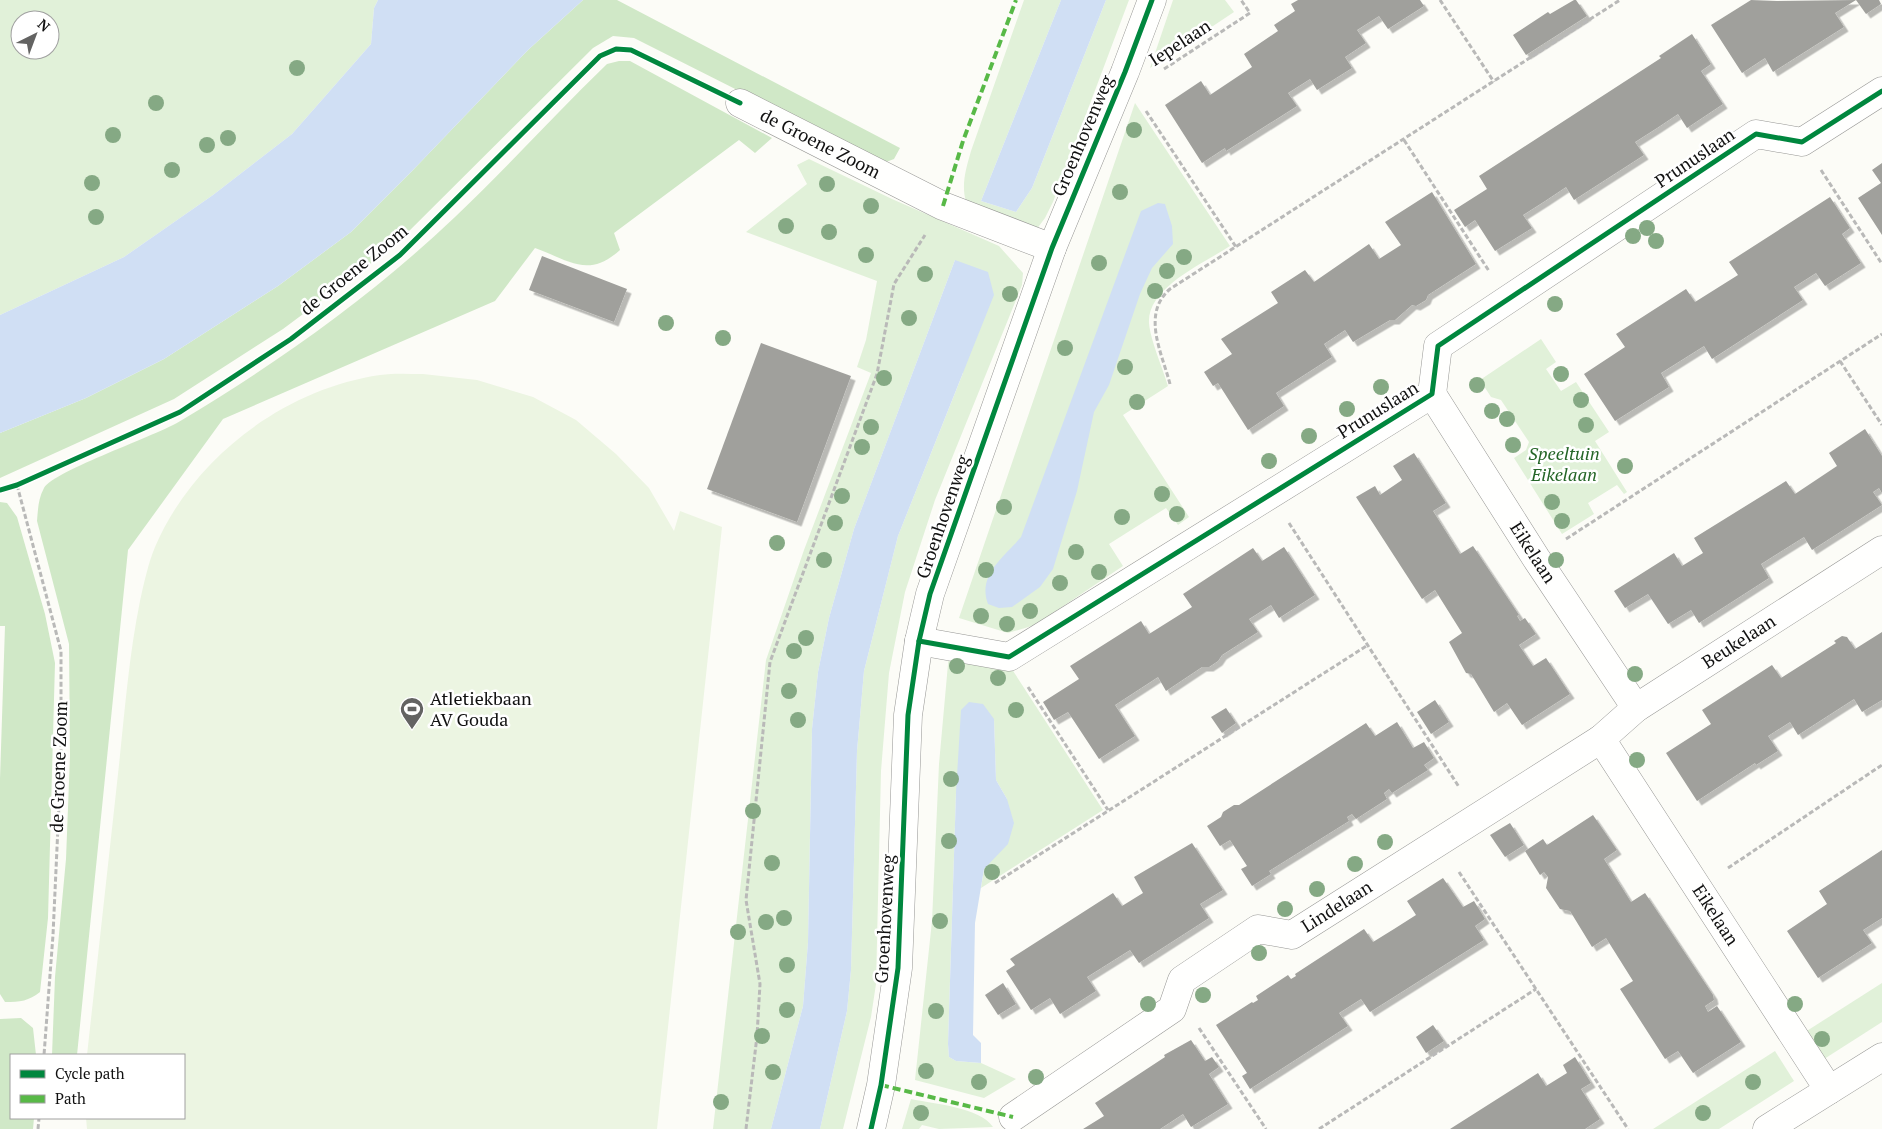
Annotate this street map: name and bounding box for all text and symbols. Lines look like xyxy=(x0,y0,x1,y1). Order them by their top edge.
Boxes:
north arrow xyxy=(10,10,60,60)
street label: Iepelaan xyxy=(1144,13,1215,71)
text: N xyxy=(34,14,55,36)
street label: Groenhovenweg xyxy=(1046,71,1119,200)
street label: de Groene Zoom xyxy=(756,102,885,184)
street label: Prunuslaan xyxy=(1650,122,1739,193)
street label: de Groene Zoom xyxy=(295,218,413,320)
street label: Prunuslaan xyxy=(1332,375,1423,443)
park label: Speeltuin Eikelaan xyxy=(1528,441,1600,486)
street label: Groenhovenweg xyxy=(910,451,975,582)
street label: Eikelaan xyxy=(1505,517,1563,588)
street label: Beukelaan xyxy=(1697,608,1780,674)
place label: Atletiekbaan AV Gouda xyxy=(430,686,532,731)
sports icon: Atletiekbaan AV Gouda xyxy=(399,696,425,730)
street label: de Groene Zoom xyxy=(44,700,72,833)
street label: Groenhovenweg xyxy=(869,853,899,984)
street label: Lindelaan xyxy=(1296,874,1376,937)
street label: Eikelaan xyxy=(1688,879,1745,950)
legend xyxy=(10,1054,185,1119)
text: Cycle path xyxy=(55,1063,125,1083)
text: Path xyxy=(55,1088,86,1108)

